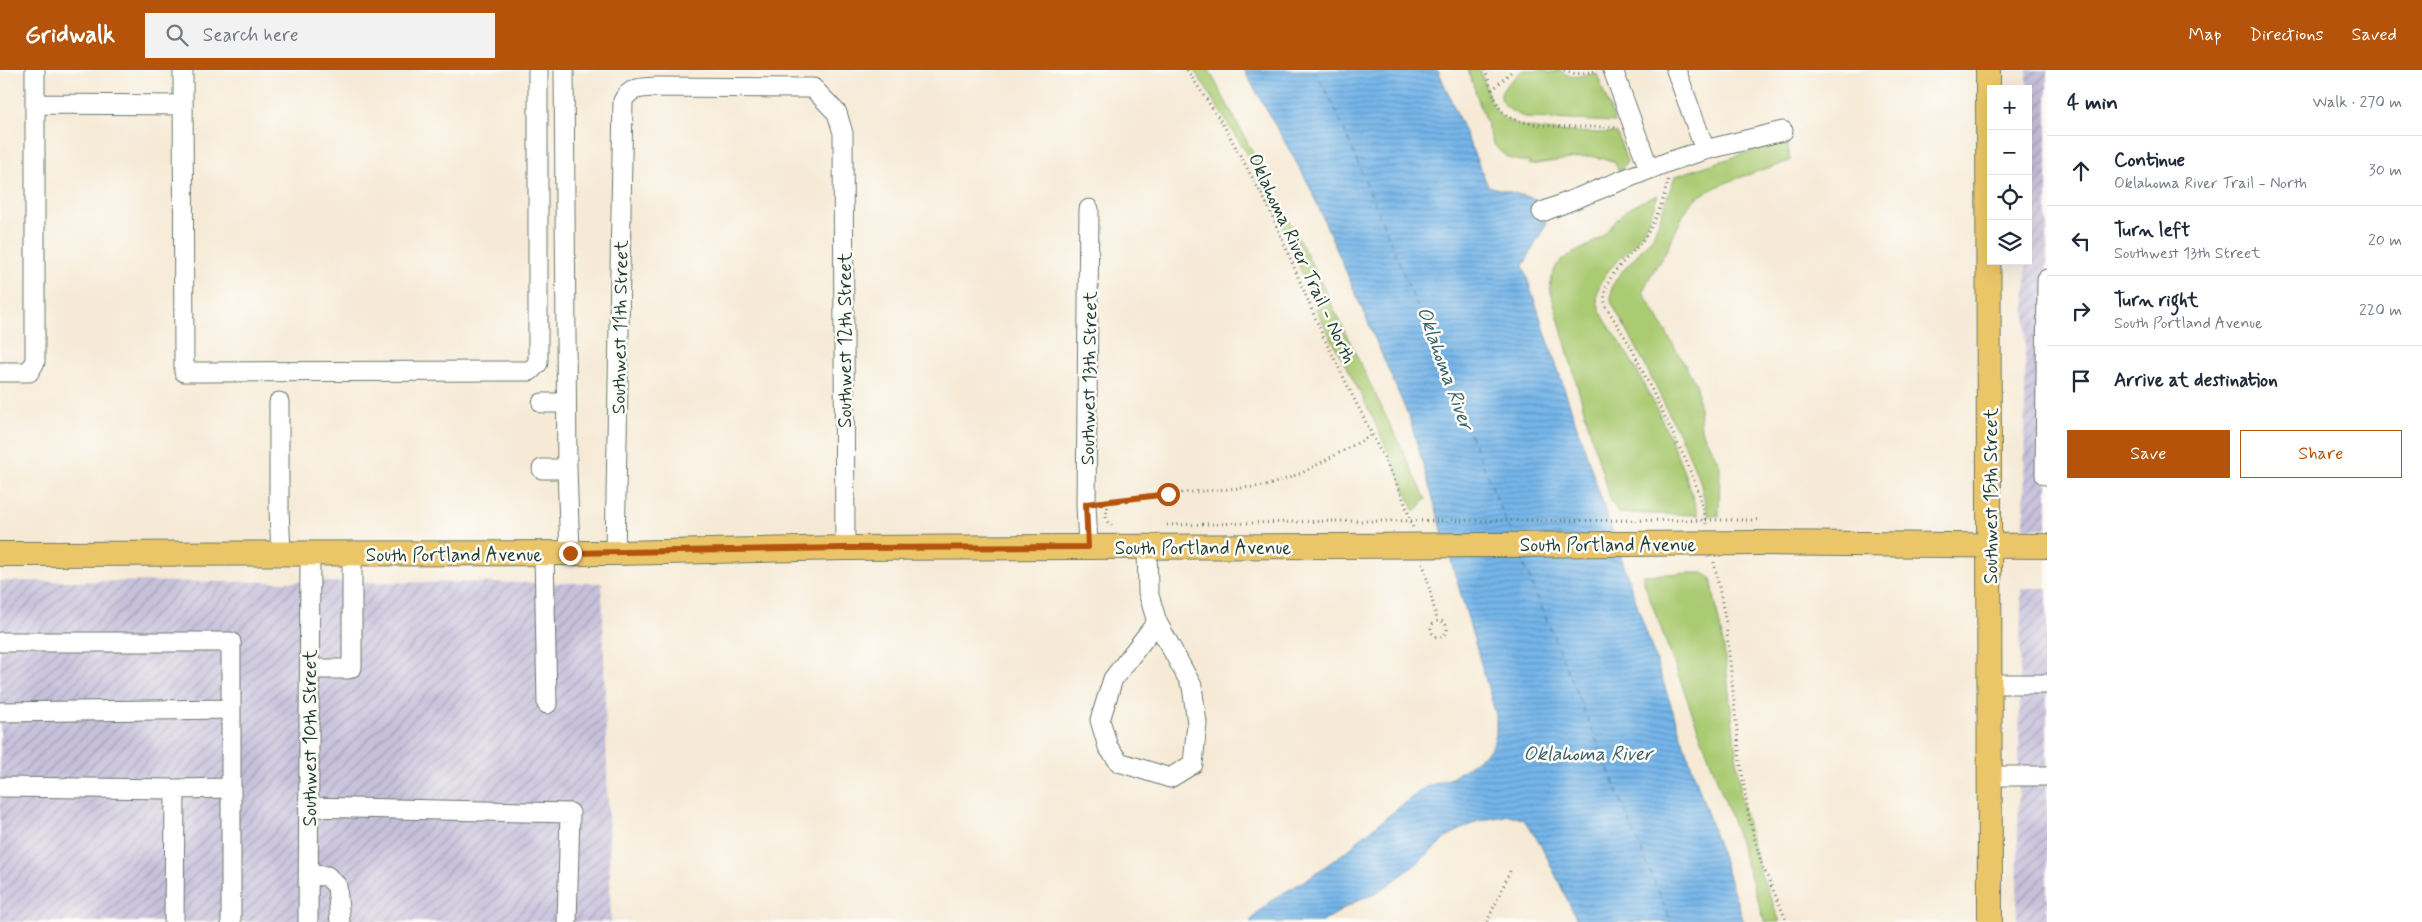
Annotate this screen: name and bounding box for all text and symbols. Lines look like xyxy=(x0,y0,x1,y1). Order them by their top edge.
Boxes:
search box xyxy=(145,13,495,58)
text: Gridwalk xyxy=(25,20,115,51)
icon: search xyxy=(163,21,191,49)
text: Search here xyxy=(203,23,298,48)
text: Map xyxy=(2189,23,2222,47)
text: Directions xyxy=(2250,23,2324,47)
text: Saved xyxy=(2352,23,2397,47)
map controls xyxy=(1987,85,2032,265)
button: + xyxy=(1987,85,2032,130)
text: 4 min xyxy=(2067,89,2118,117)
text: Walk · 270 m xyxy=(2313,92,2402,113)
button: − xyxy=(1987,130,2032,175)
text: Continue xyxy=(2114,148,2185,173)
street label: Oklahoma River Trail - North xyxy=(1242,149,1361,368)
icon: ahead xyxy=(2067,157,2095,185)
text: 30 m xyxy=(2369,160,2402,181)
text: Oklahoma River Trail - North xyxy=(2114,173,2307,194)
button: locate xyxy=(1987,175,2032,220)
text: Turn left xyxy=(2114,218,2190,243)
button: layers xyxy=(1987,220,2032,265)
icon: left xyxy=(2067,227,2095,255)
text: 20 m xyxy=(2368,230,2402,251)
street label: Southwest 11th Street xyxy=(606,240,635,414)
text: Southwest 13th Street xyxy=(2114,243,2261,264)
street label: Southwest 12th Street xyxy=(833,252,858,428)
text: Turn right xyxy=(2114,288,2198,313)
street label: Southwest 13th Street xyxy=(1075,291,1104,465)
icon: right xyxy=(2067,297,2095,325)
text: 220 m xyxy=(2359,300,2402,321)
water label: Oklahoma River xyxy=(1410,303,1480,436)
text: South Portland Avenue xyxy=(2114,313,2263,334)
icon: arrive xyxy=(2067,367,2095,395)
text: Arrive at destination xyxy=(2114,368,2278,393)
street label: Southwest 15th Street xyxy=(1979,408,2004,584)
button: Save xyxy=(2067,430,2230,478)
button: Share xyxy=(2240,430,2402,478)
route start xyxy=(1157,483,1180,506)
street label: South Portland Avenue xyxy=(1520,533,1696,558)
street label: South Portland Avenue xyxy=(1115,536,1291,561)
route end xyxy=(559,542,582,565)
street label: South Portland Avenue xyxy=(366,543,542,568)
street label: Southwest 10th Street xyxy=(298,650,323,826)
water label: Oklahoma River xyxy=(1523,741,1655,768)

